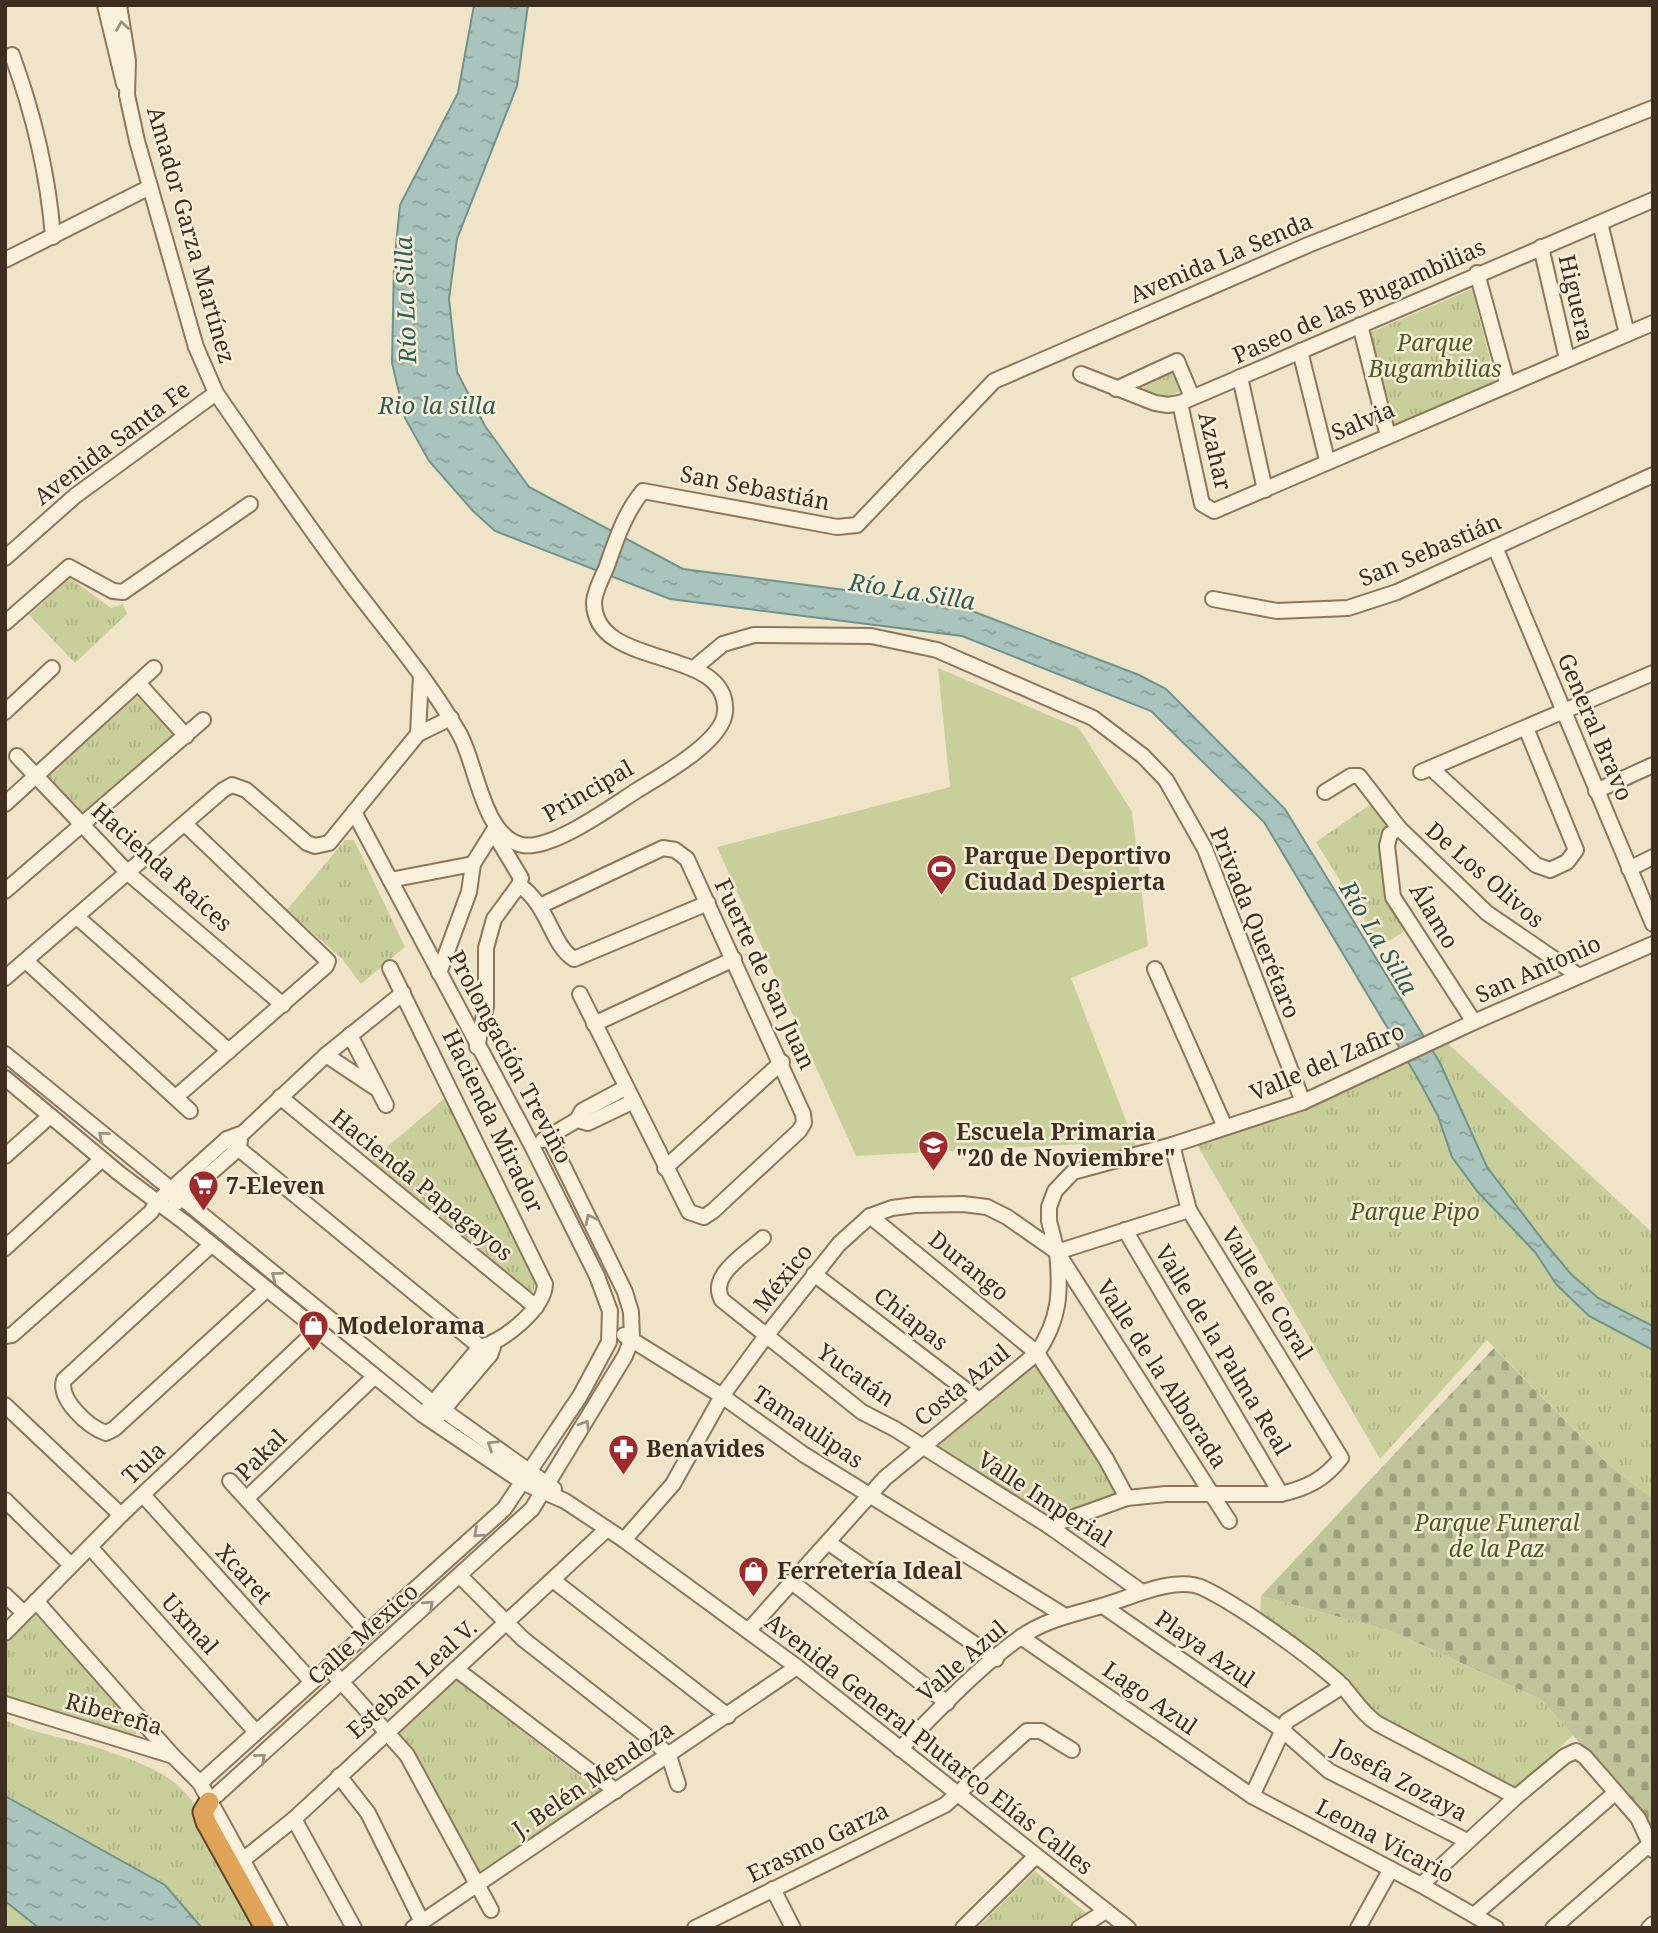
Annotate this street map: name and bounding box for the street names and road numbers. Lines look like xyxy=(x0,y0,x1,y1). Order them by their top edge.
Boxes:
street label: Amador Garza Martínez xyxy=(140,103,244,367)
street label: Avenida La Senda xyxy=(1124,204,1317,310)
street label: Paseo de las Bugambilias xyxy=(1227,230,1490,370)
street label: Higuera xyxy=(1551,251,1602,344)
street label: Avenida Santa Fe xyxy=(27,373,196,512)
street label: Salvia xyxy=(1326,392,1399,448)
street label: Azahar xyxy=(1191,409,1241,493)
street label: San Sebastián xyxy=(678,457,833,517)
street label: San Sebastián xyxy=(1353,505,1506,593)
street label: General Bravo xyxy=(1550,648,1641,805)
street label: Principal xyxy=(536,751,639,829)
street label: Hacienda Raíces xyxy=(85,794,240,938)
street label: De Los Olivos xyxy=(1420,814,1552,935)
street label: Privada Querétaro xyxy=(1203,822,1309,1023)
street label: Fuerte de San Juan xyxy=(708,873,824,1074)
street label: Álamo xyxy=(1403,877,1467,954)
street label: San Antonio xyxy=(1470,926,1605,1010)
street label: Prolongación Treviño xyxy=(441,944,581,1169)
street label: Valle del Zafiro xyxy=(1244,1014,1409,1108)
street label: Hacienda Mirador xyxy=(436,1023,552,1218)
street label: Hacienda Papagayos xyxy=(325,1101,520,1268)
street label: Valle de Coral xyxy=(1215,1220,1321,1365)
street label: Durango xyxy=(923,1223,1017,1308)
street label: México xyxy=(745,1236,819,1318)
street label: Valle de la Palma Real xyxy=(1148,1238,1299,1461)
street label: Valle de la Alborada xyxy=(1090,1273,1236,1474)
street label: Chiapas xyxy=(868,1279,956,1357)
street label: Yucatán xyxy=(810,1334,902,1413)
street label: Costa Azul xyxy=(907,1336,1016,1433)
street label: Tamaulipas xyxy=(747,1377,870,1475)
street label: Pakal xyxy=(228,1422,293,1487)
street label: Tula xyxy=(115,1434,172,1491)
street label: Valle Imperial xyxy=(972,1443,1119,1554)
street label: Xcaret xyxy=(209,1536,280,1610)
street label: Calle Mexico xyxy=(300,1575,425,1692)
street label: Uxmal xyxy=(155,1586,227,1661)
street label: Playa Azul xyxy=(1149,1602,1262,1694)
street label: Avenida General Plutarco Elías Calles xyxy=(759,1605,1100,1881)
street label: Esteban Leal V. xyxy=(340,1611,483,1745)
street label: Valle Azul xyxy=(910,1612,1013,1708)
street label: Lago Azul xyxy=(1097,1653,1204,1741)
street label: Ribereña xyxy=(62,1684,167,1742)
street label: J. Belén Mendoza xyxy=(505,1712,679,1845)
street label: Josefa Zozaya xyxy=(1326,1730,1474,1828)
street label: Leona Vicario xyxy=(1311,1790,1460,1890)
street label: Erasmo Garza xyxy=(741,1793,894,1889)

